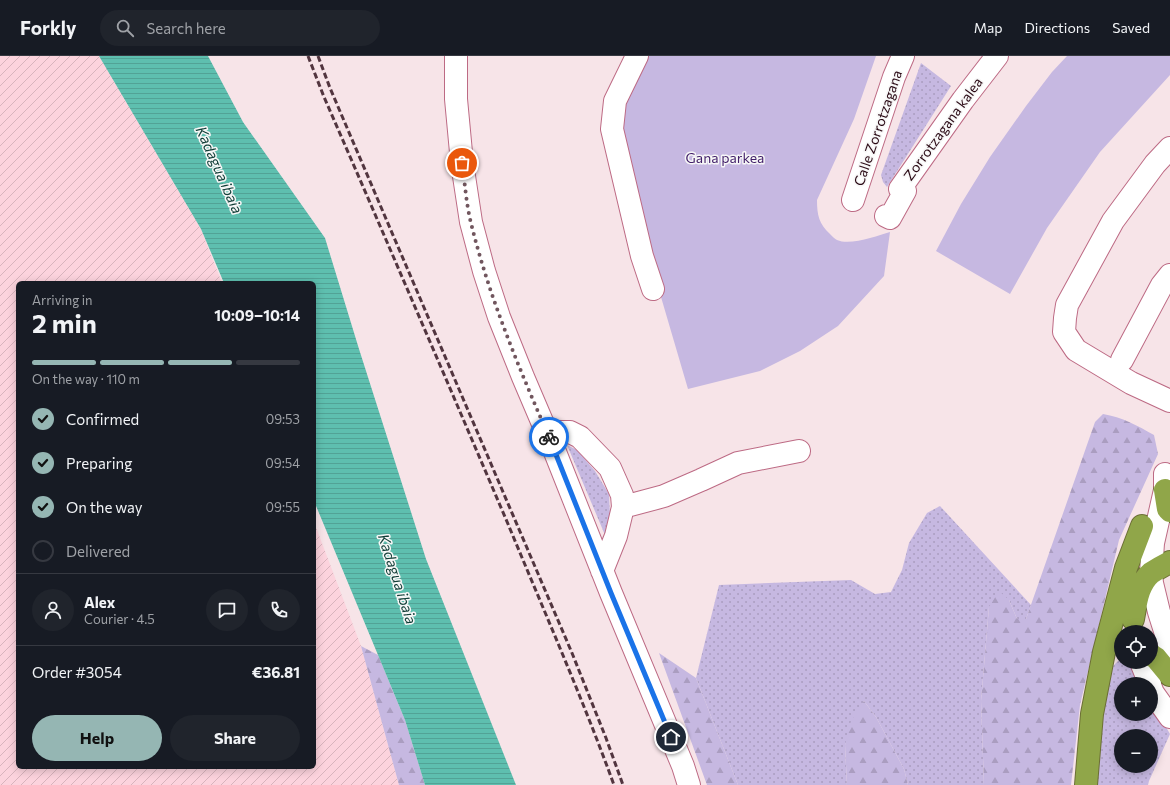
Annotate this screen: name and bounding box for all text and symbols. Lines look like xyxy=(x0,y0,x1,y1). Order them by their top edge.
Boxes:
search box xyxy=(100,10,380,46)
text: Forkly xyxy=(20,16,76,39)
icon: search xyxy=(114,17,136,39)
text: Search here xyxy=(146,19,226,37)
text: Map xyxy=(974,19,1003,36)
text: Directions xyxy=(1025,19,1090,36)
text: Saved xyxy=(1112,19,1150,36)
street label: Calle Zorrotzagana xyxy=(850,68,905,188)
street label: Zorrotzagana kalea xyxy=(900,74,986,183)
water label: Kadagua ibaia xyxy=(193,123,247,216)
pin xyxy=(445,146,479,180)
park label: Gana parkea xyxy=(686,149,764,166)
icon: bag xyxy=(451,152,473,174)
text: Arriving in xyxy=(32,292,92,308)
text: 10:09–10:14 xyxy=(214,306,300,324)
text: 2 min xyxy=(32,307,97,338)
text: On the way · 110 m xyxy=(32,371,140,387)
icon: check xyxy=(32,408,54,430)
text: Confirmed xyxy=(66,410,139,428)
text: 09:53 xyxy=(266,411,300,427)
courier xyxy=(529,417,569,457)
icon: bike xyxy=(538,426,560,448)
icon: check xyxy=(32,452,54,474)
text: Preparing xyxy=(66,454,132,472)
text: 09:54 xyxy=(265,455,300,471)
icon: check xyxy=(32,496,54,518)
text: On the way xyxy=(66,498,143,516)
text: 09:55 xyxy=(266,499,300,515)
water label: Kadagua ibaia xyxy=(375,531,421,626)
text: Delivered xyxy=(66,542,130,560)
button: person xyxy=(32,589,74,631)
button: chat xyxy=(206,589,248,631)
button: phone xyxy=(258,589,300,631)
text: Alex xyxy=(84,593,115,611)
text: Courier · 4.5 xyxy=(84,611,155,627)
map controls xyxy=(1114,625,1158,773)
button: locate xyxy=(1114,625,1158,669)
text: Order #3054 xyxy=(32,663,122,681)
text: €36.81 xyxy=(252,663,300,681)
button: + xyxy=(1114,677,1158,721)
button: Help xyxy=(32,715,162,761)
button: Share xyxy=(170,715,300,761)
pin xyxy=(654,720,688,754)
icon: home xyxy=(660,726,682,748)
button: − xyxy=(1114,729,1158,773)

